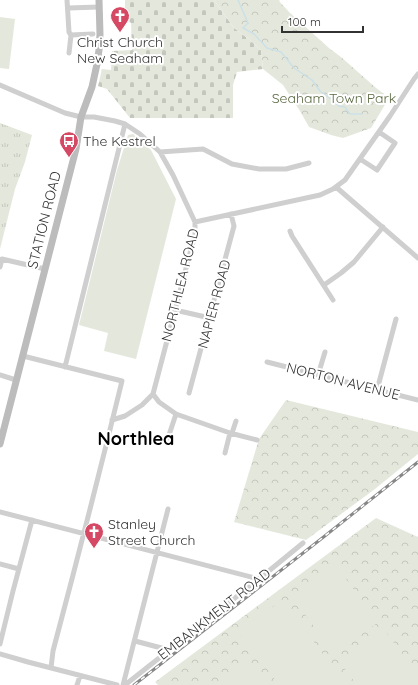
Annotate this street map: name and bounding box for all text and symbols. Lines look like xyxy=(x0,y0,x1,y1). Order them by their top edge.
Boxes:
church icon: Christ Church New Seaham xyxy=(109,5,131,33)
scale bar xyxy=(282,8,363,34)
text: 100 m xyxy=(288,14,321,29)
place label: Christ Church New Seaham xyxy=(77,33,163,67)
park label: Seaham Town Park xyxy=(272,89,396,107)
bus stop icon: The Kestrel xyxy=(58,130,80,158)
place label: The Kestrel xyxy=(83,132,156,150)
street label: STATION ROAD xyxy=(23,169,65,271)
street label: NORTHLEA ROAD xyxy=(157,227,203,343)
street label: NAPIER ROAD xyxy=(193,258,235,350)
street label: NORTON AVENUE xyxy=(284,358,402,404)
district label: Northlea xyxy=(98,427,174,450)
place label: Stanley Street Church xyxy=(108,515,195,549)
church icon: Stanley Street Church xyxy=(83,521,105,549)
street label: EMBANKMENT ROAD xyxy=(154,564,274,664)

